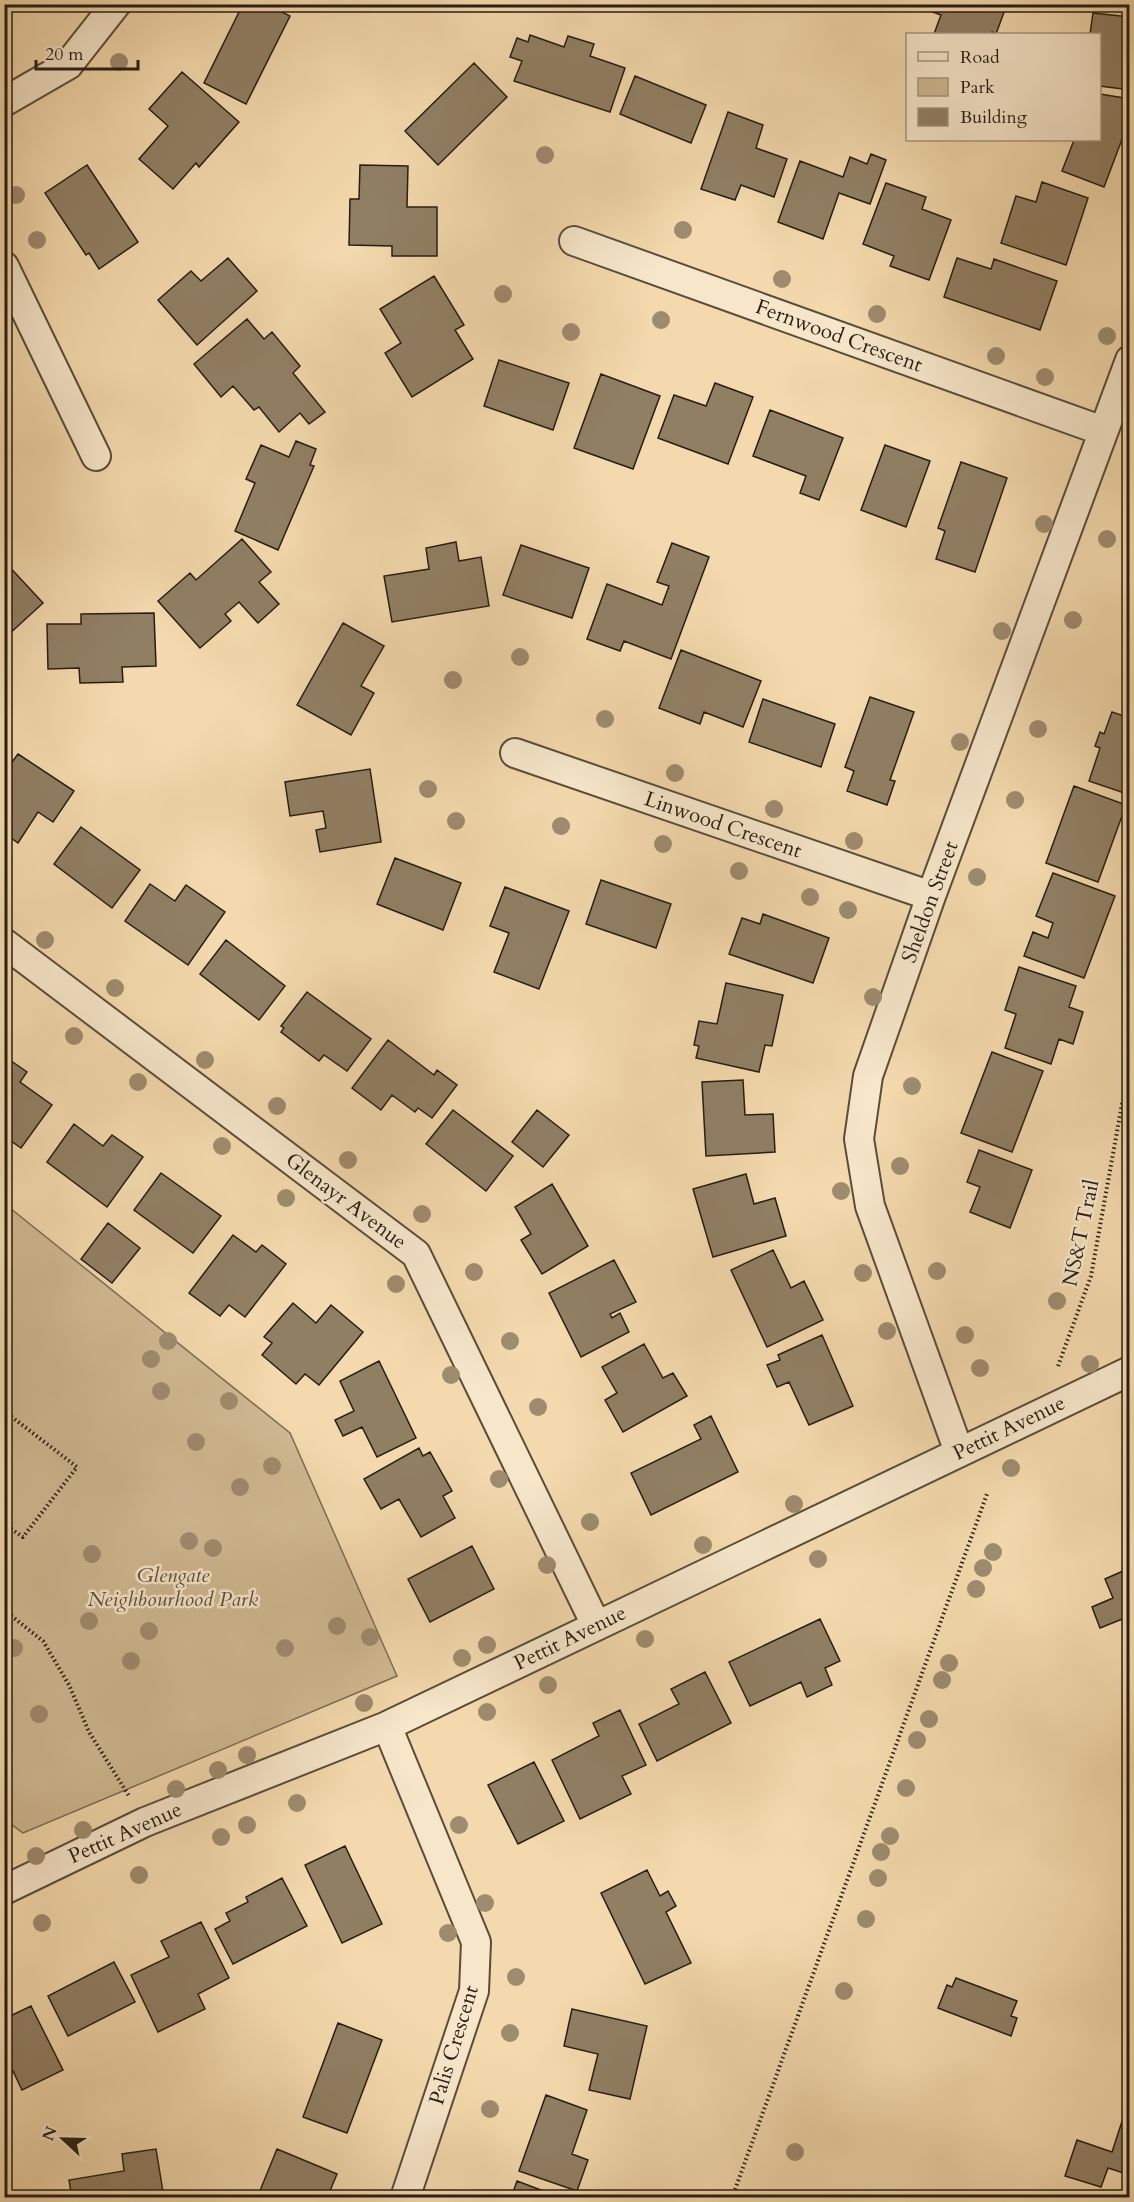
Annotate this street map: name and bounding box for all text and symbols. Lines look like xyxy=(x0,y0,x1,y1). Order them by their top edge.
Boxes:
scale bar xyxy=(36,33,138,71)
legend xyxy=(906,33,1101,141)
text: 20 m xyxy=(45,42,84,67)
text: Road xyxy=(960,45,1000,70)
text: Park xyxy=(960,75,995,100)
text: Building xyxy=(960,105,1028,130)
street label: Fernwood Crescent xyxy=(752,292,927,380)
street label: Linwood Crescent xyxy=(640,784,806,866)
street label: Sheldon Street xyxy=(895,837,966,967)
street label: Glenayr Avenue xyxy=(279,1146,413,1256)
street label: NS&T Trail xyxy=(1056,1177,1106,1289)
street label: Pettit Avenue xyxy=(948,1388,1070,1468)
park label: Glengate Neighbourhood Park xyxy=(88,1561,259,1614)
street label: Pettit Avenue xyxy=(509,1598,631,1678)
street label: Pettit Avenue xyxy=(64,1795,186,1871)
street label: Palis Crescent xyxy=(422,1981,486,2108)
north arrow xyxy=(33,2109,93,2169)
text: N xyxy=(37,2123,63,2144)

